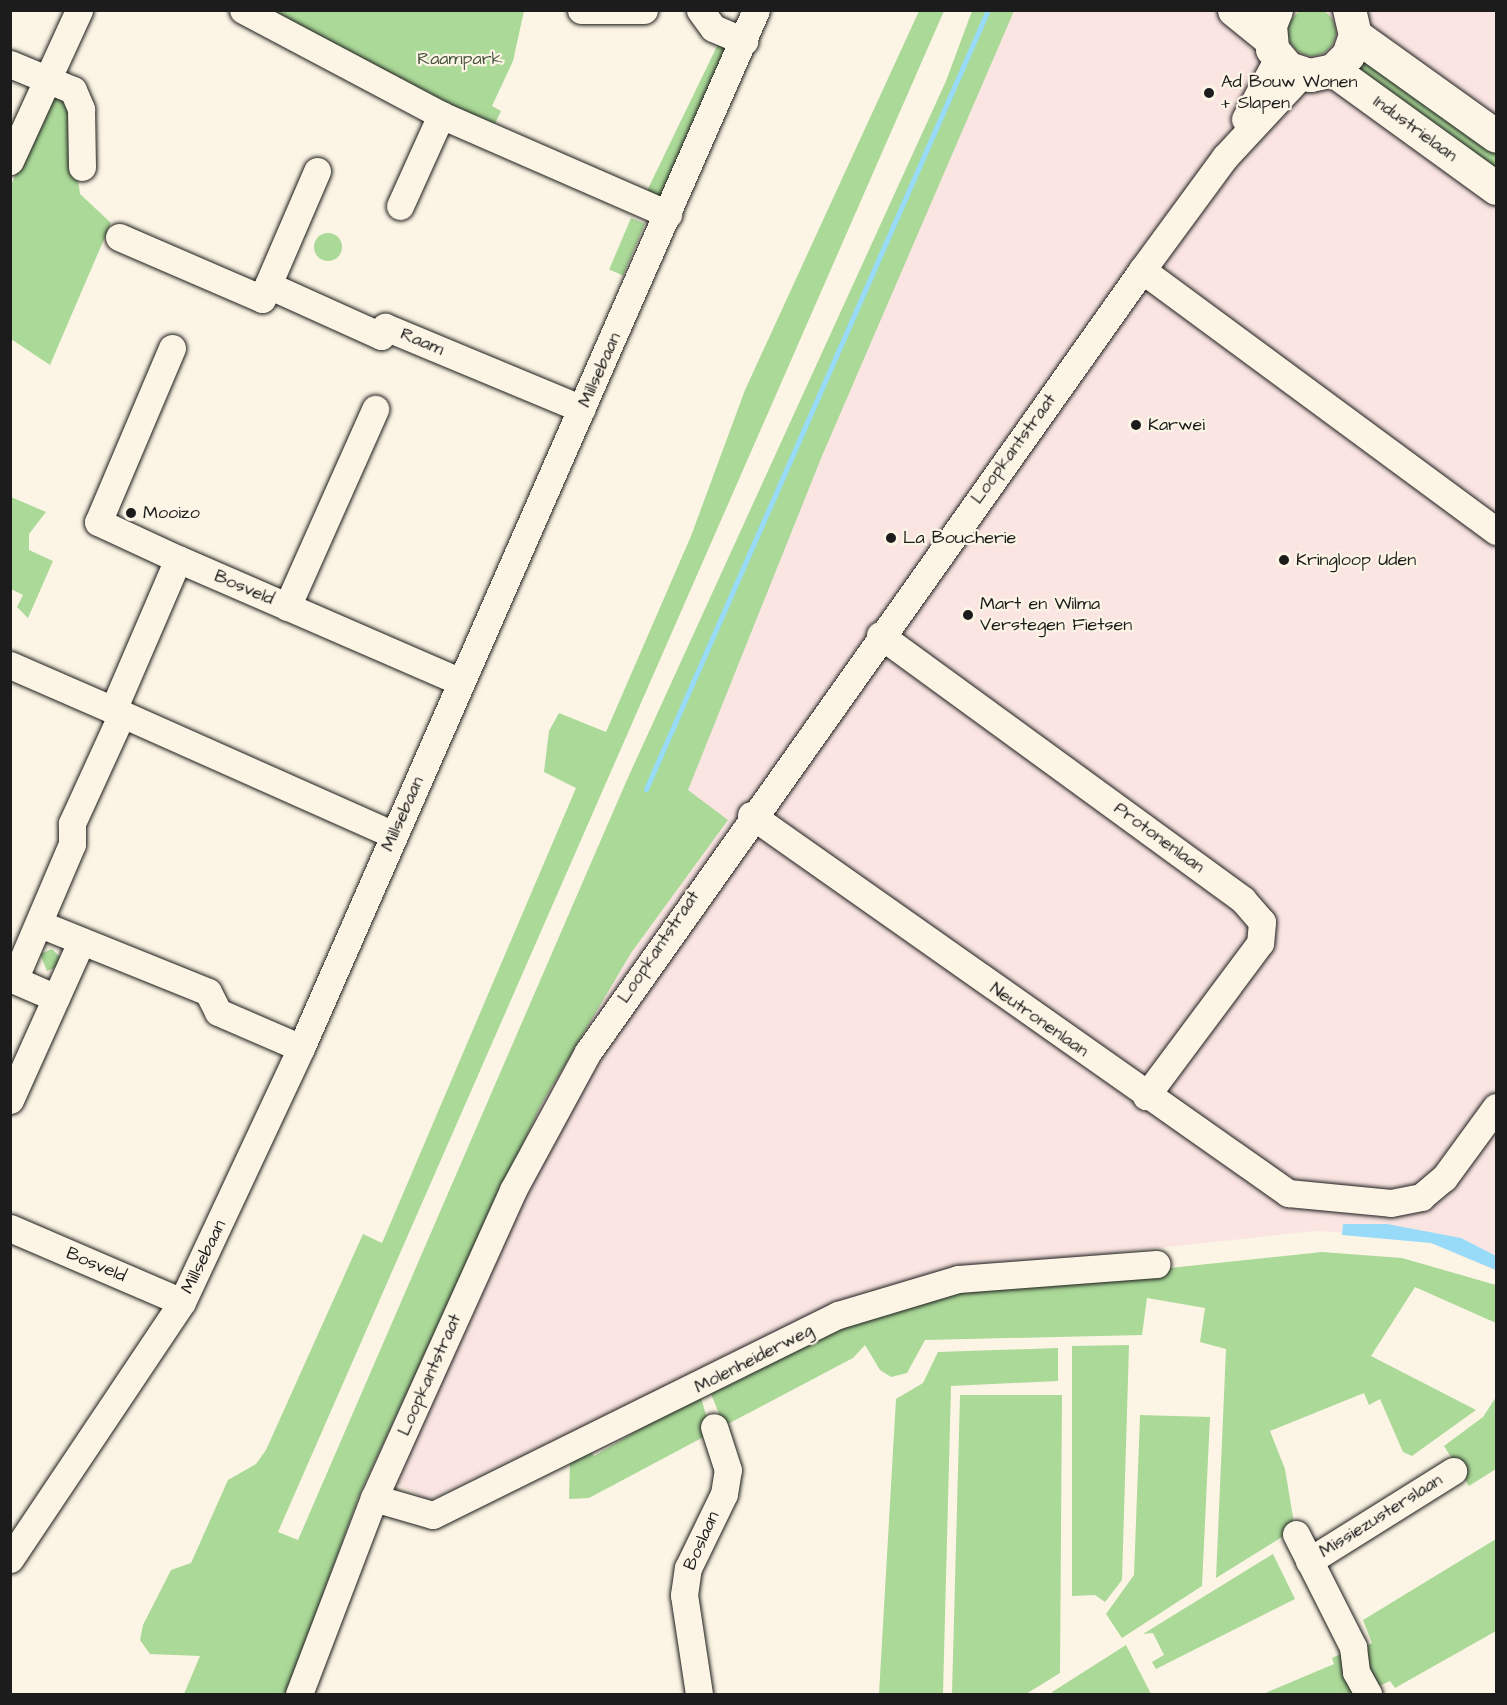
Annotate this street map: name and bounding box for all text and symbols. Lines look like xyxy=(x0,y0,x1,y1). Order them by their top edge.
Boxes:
park label: Raampark xyxy=(417,48,503,70)
place label: Ad Bouw Wonen + Slapen xyxy=(1221,72,1358,115)
marker: Ad Bouw Wonen + Slapen xyxy=(1202,86,1216,100)
street label: Industrielaan xyxy=(1369,91,1461,167)
street label: Raam xyxy=(397,323,447,361)
street label: Millsebaan xyxy=(574,329,626,411)
street label: Loopkantstraat xyxy=(967,390,1061,508)
place label: Karwei xyxy=(1148,414,1205,436)
marker: Karwei xyxy=(1129,418,1143,432)
place label: Mooizo xyxy=(143,502,200,524)
marker: Mooizo xyxy=(124,506,138,520)
place label: La Boucherie xyxy=(903,527,1016,549)
marker: La Boucherie xyxy=(884,531,898,545)
place label: Kringloop Uden xyxy=(1296,549,1416,571)
marker: Kringloop Uden xyxy=(1277,553,1291,567)
street label: Bosveld xyxy=(211,566,277,610)
place label: Mart en Wilma Verstegen Fietsen xyxy=(980,594,1132,636)
marker: Mart en Wilma Verstegen Fietsen xyxy=(961,608,975,622)
street label: Millsebaan xyxy=(377,773,429,855)
street label: Protonenlaan xyxy=(1109,798,1209,878)
street label: Loopkantstraat xyxy=(613,887,705,1007)
street label: Neutronenlaan xyxy=(986,978,1092,1062)
street label: Millsebaan xyxy=(177,1217,231,1297)
street label: Bosveld xyxy=(63,1243,129,1287)
street label: Loopkantstraat xyxy=(393,1311,467,1439)
street label: Molenheiderweg xyxy=(691,1320,817,1398)
street label: Missiezusterslaan xyxy=(1315,1469,1447,1563)
street label: Boslaan xyxy=(680,1508,724,1574)

